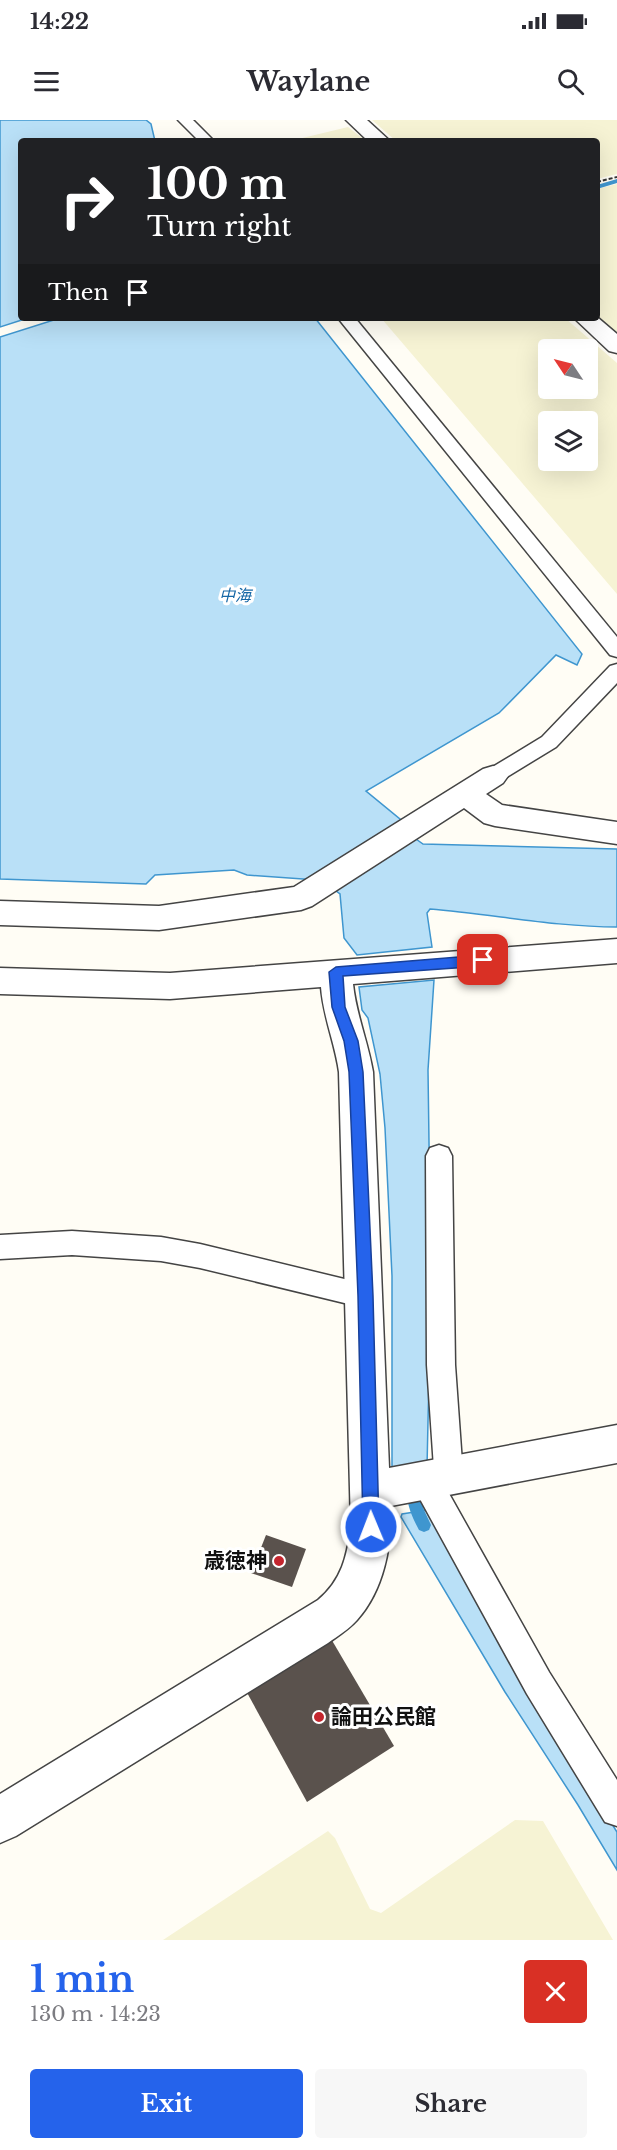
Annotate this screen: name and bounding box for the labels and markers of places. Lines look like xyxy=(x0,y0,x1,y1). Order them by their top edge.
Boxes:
pin xyxy=(457,934,508,985)
place label: 歳徳神 xyxy=(204,1548,267,1574)
marker: 歳徳神 xyxy=(272,1554,286,1568)
place label: 論田公民館 xyxy=(331,1704,436,1730)
marker: 論田公民館 xyxy=(312,1710,326,1724)

